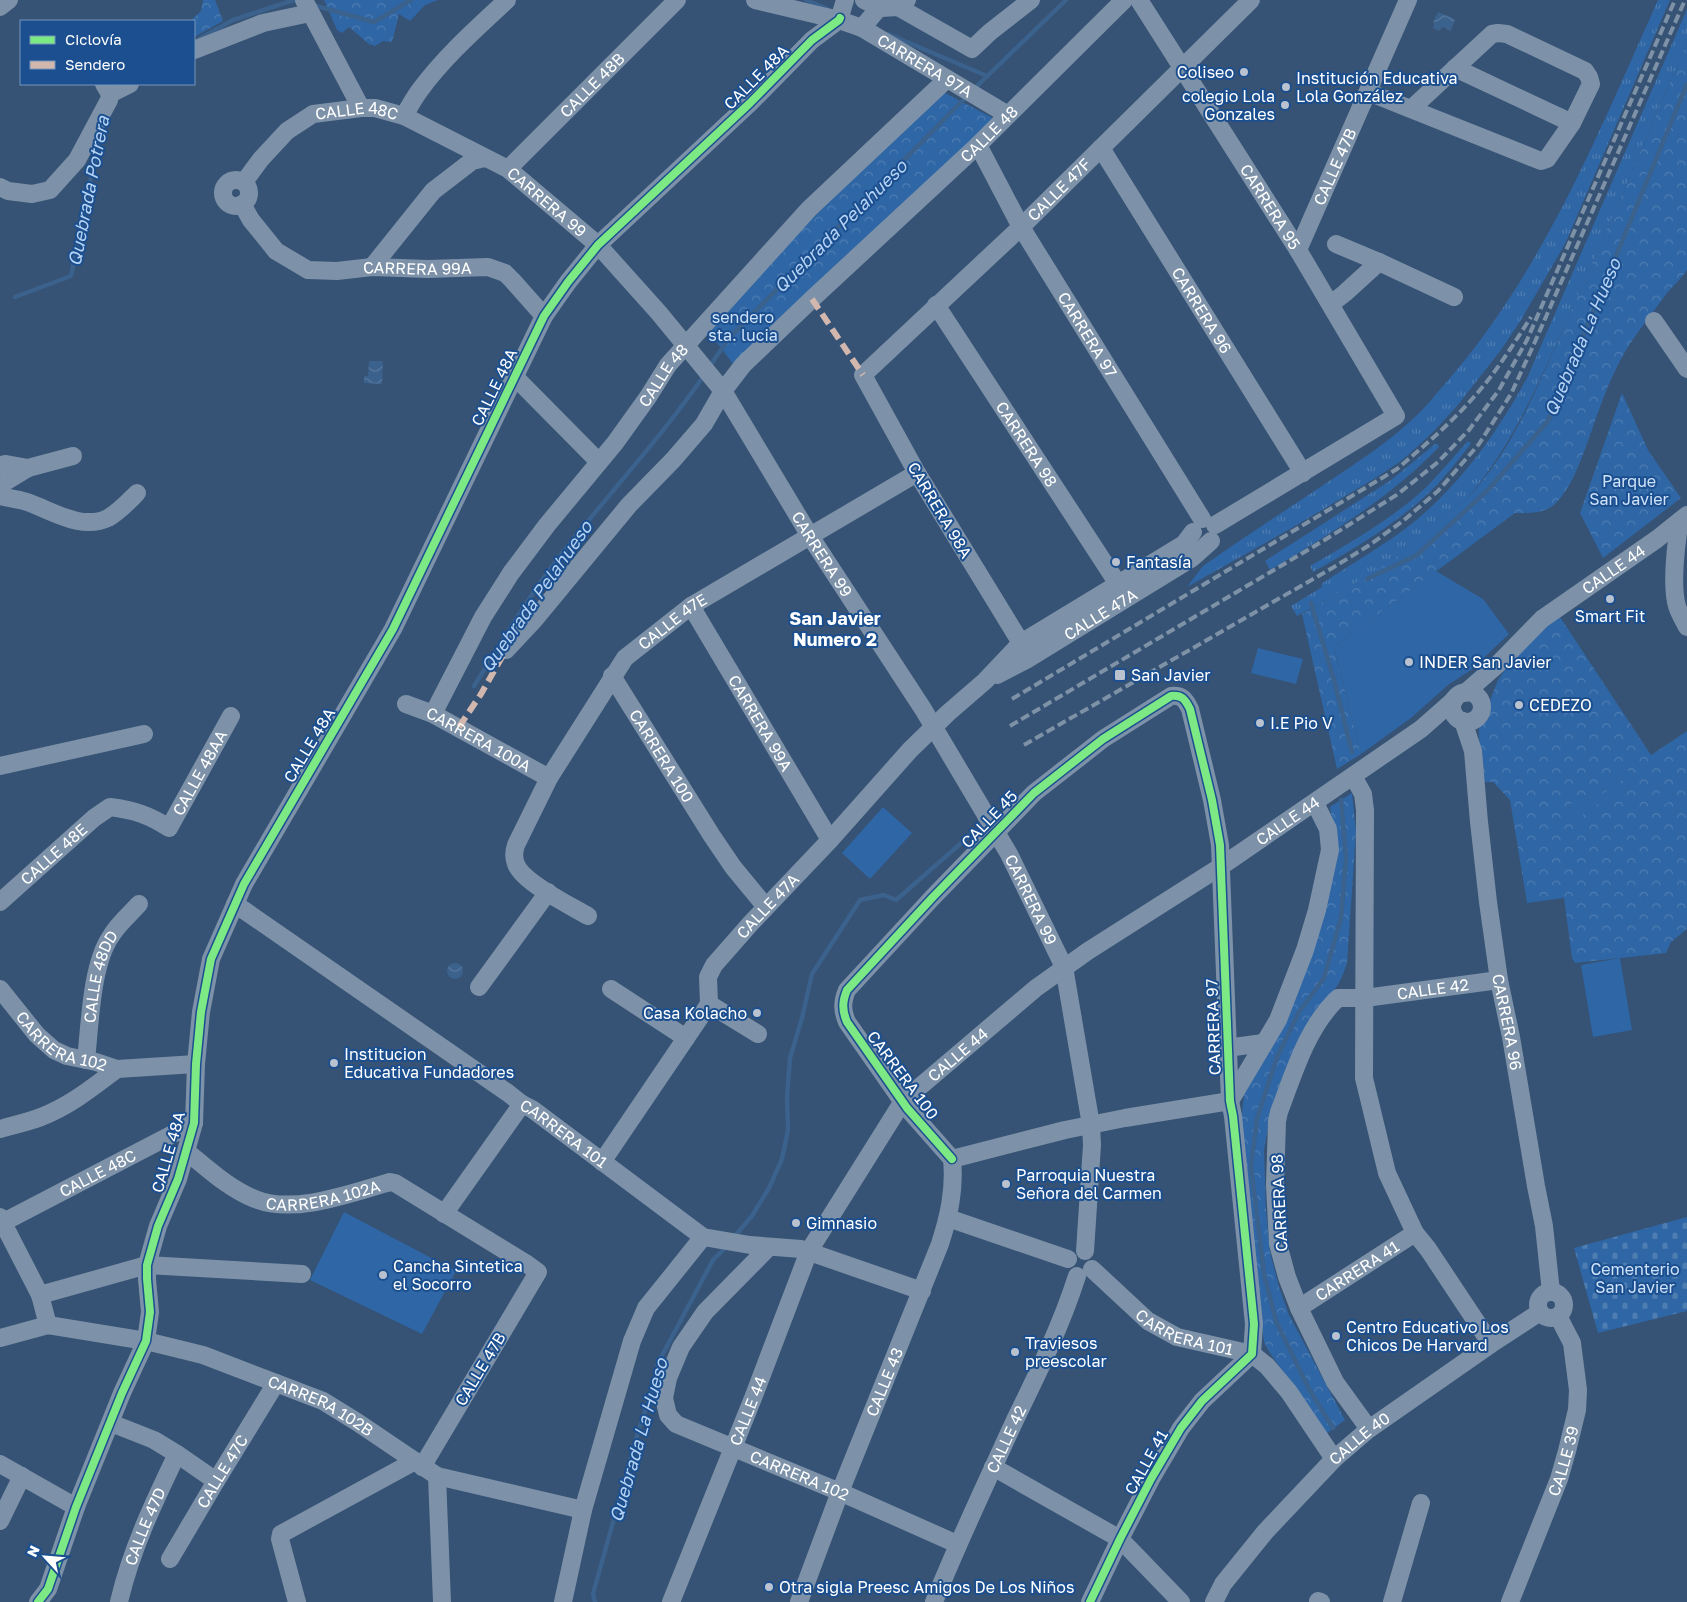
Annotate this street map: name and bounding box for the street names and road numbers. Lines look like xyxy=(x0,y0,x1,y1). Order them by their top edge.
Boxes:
street label: CARRERA 97A xyxy=(874,29,976,102)
street label: CALLE 48A xyxy=(719,40,793,114)
street label: CALLE 48B xyxy=(556,48,629,121)
street label: CALLE 48C xyxy=(314,98,401,124)
street label: CALLE 48 xyxy=(956,101,1022,167)
street label: CALLE 47B xyxy=(1309,125,1360,208)
street label: CALLE 47F xyxy=(1023,154,1095,225)
street label: CARRERA 95 xyxy=(1236,160,1305,253)
street label: CARRERA 99 xyxy=(503,163,591,241)
street label: CARRERA 99A xyxy=(362,257,472,279)
street label: CARRERA 96 xyxy=(1168,263,1236,357)
street label: CARRERA 97 xyxy=(1054,288,1122,381)
street label: CALLE 48 xyxy=(634,340,692,411)
street label: CALLE 48A xyxy=(467,345,521,429)
street label: CARRERA 98 xyxy=(992,398,1062,491)
street label: CARRERA 98A xyxy=(903,458,977,562)
street label: CARRERA 99 xyxy=(787,508,857,601)
street label: CALLE 44 xyxy=(1578,540,1649,598)
street label: CALLE 47A xyxy=(1060,584,1141,644)
street label: CALLE 47E xyxy=(634,589,710,654)
street label: CARRERA 99A xyxy=(724,671,797,775)
street label: CARRERA 100A xyxy=(424,702,535,776)
street label: CALLE 48A xyxy=(279,704,339,786)
street label: CARRERA 100 xyxy=(625,705,698,806)
street label: CALLE 48AA xyxy=(168,726,231,819)
street label: CALLE 45 xyxy=(957,786,1021,852)
street label: CALLE 44 xyxy=(1252,792,1323,849)
street label: CALLE 48E xyxy=(16,819,91,889)
street label: CARRERA 99 xyxy=(1001,851,1062,948)
street label: CALLE 47A xyxy=(732,869,803,943)
street label: CALLE 48DD xyxy=(79,926,122,1024)
street label: CARRERA 96 xyxy=(1488,973,1526,1072)
street label: CALLE 42 xyxy=(1396,974,1470,1004)
street label: CARRERA 97 xyxy=(1201,978,1225,1076)
street label: CARRERA 102 xyxy=(12,1007,110,1075)
street label: CALLE 44 xyxy=(923,1023,992,1086)
street label: CARRERA 100 xyxy=(863,1027,943,1123)
street label: CARRERA 101 xyxy=(517,1095,612,1172)
street label: CALLE 48A xyxy=(147,1109,189,1195)
street label: CALLE 48C xyxy=(56,1145,139,1201)
street label: CARRERA 98 xyxy=(1266,1154,1292,1252)
street label: CARRERA 102A xyxy=(264,1175,383,1215)
street label: CARRERA 41 xyxy=(1311,1236,1403,1305)
street label: CARRERA 101 xyxy=(1131,1305,1235,1359)
street label: CALLE 47B xyxy=(450,1329,510,1409)
street label: CALLE 43 xyxy=(862,1345,907,1419)
street label: CARRERA 102B xyxy=(265,1371,377,1440)
street label: CALLE 44 xyxy=(725,1373,770,1448)
street label: CALLE 42 xyxy=(982,1402,1031,1476)
street label: CALLE 40 xyxy=(1325,1408,1394,1469)
street label: CALLE 39 xyxy=(1543,1424,1583,1499)
street label: CALLE 41 xyxy=(1120,1426,1172,1498)
street label: CALLE 47C xyxy=(192,1431,252,1512)
street label: CARRERA 102 xyxy=(747,1446,852,1505)
street label: CALLE 47D xyxy=(120,1484,170,1568)

